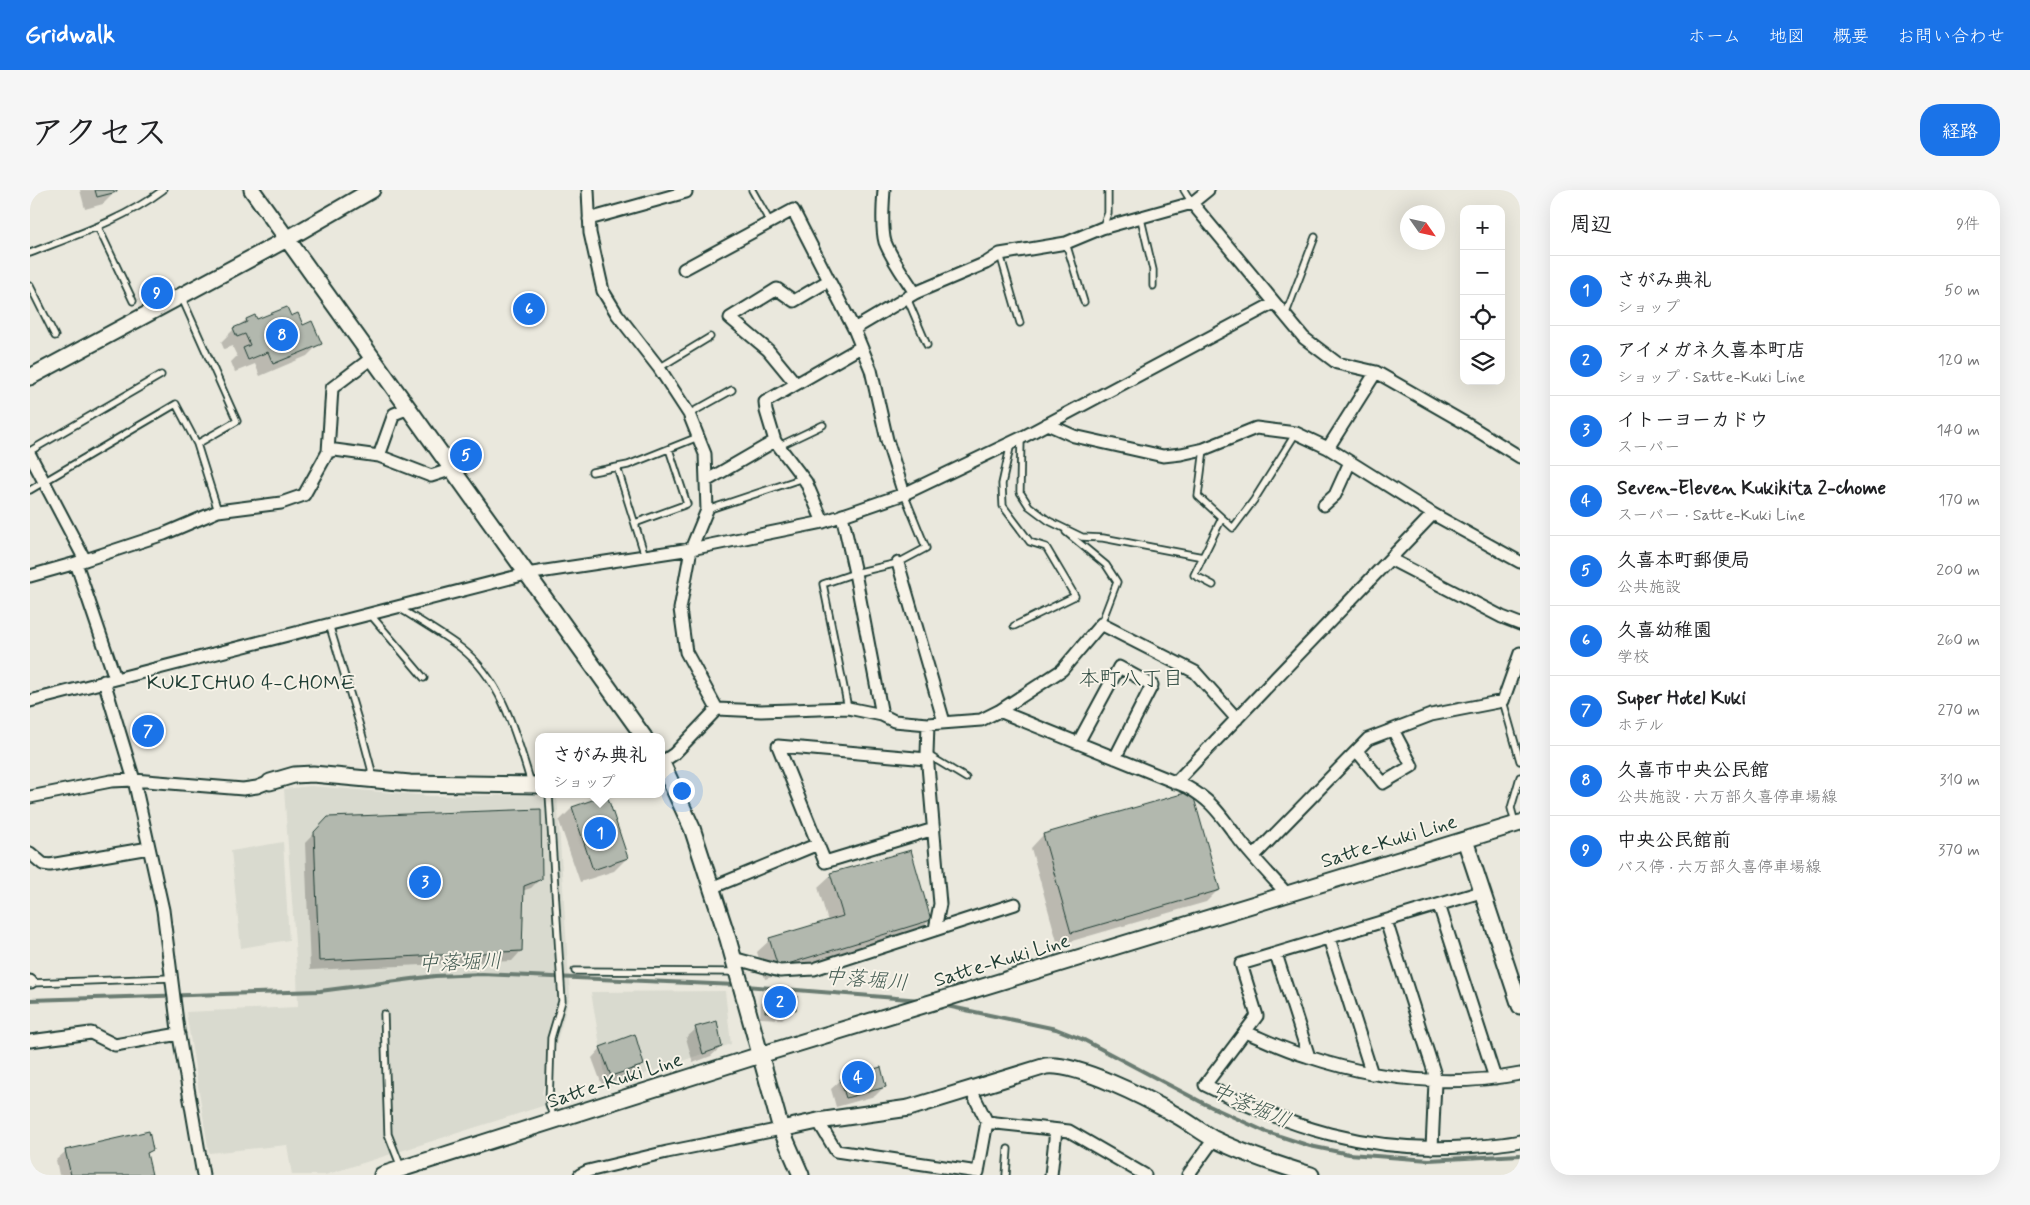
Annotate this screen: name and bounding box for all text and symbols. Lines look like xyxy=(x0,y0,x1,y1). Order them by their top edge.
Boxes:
text: Gridwalk xyxy=(25,20,115,51)
text: ホーム xyxy=(1688,25,1741,49)
text: 地図 xyxy=(1769,25,1805,49)
text: 概要 xyxy=(1833,25,1869,49)
text: お問い合わせ xyxy=(1897,25,2005,49)
button: 経路 xyxy=(1920,104,2000,156)
text: アクセス xyxy=(30,111,168,157)
north arrow xyxy=(1400,205,1445,250)
map controls xyxy=(1460,205,1505,385)
button: + xyxy=(1460,205,1505,250)
text: 周辺 xyxy=(1570,211,1612,239)
text: 9件 xyxy=(1956,214,1980,235)
button: − xyxy=(1460,250,1505,295)
text: さがみ典礼 xyxy=(1617,268,1712,293)
pin: 9 xyxy=(141,274,173,312)
text: 1 xyxy=(1582,280,1590,301)
text: 50 m xyxy=(1944,280,1980,301)
pin: 6 xyxy=(513,290,545,328)
button: locate xyxy=(1460,295,1505,340)
text: ショップ xyxy=(1617,297,1680,318)
pin: 8 xyxy=(266,316,298,354)
text: アイメガネ久喜本町店 xyxy=(1617,338,1805,363)
button: layers xyxy=(1460,340,1505,385)
text: 2 xyxy=(1582,350,1590,371)
text: 120 m xyxy=(1938,350,1980,371)
text: ショップ · Satte-Kuki Line xyxy=(1617,367,1805,388)
text: イトーヨーカドウ xyxy=(1617,408,1768,433)
text: 3 xyxy=(1582,420,1590,441)
text: 140 m xyxy=(1936,420,1980,441)
pin: 5 xyxy=(450,436,482,474)
text: スーパー xyxy=(1617,437,1680,458)
text: Seven-Eleven Kukikita 2-chome xyxy=(1617,476,1886,501)
text: 4 xyxy=(1581,490,1591,511)
text: 170 m xyxy=(1938,490,1980,511)
text: スーパー · Satte-Kuki Line xyxy=(1617,505,1805,526)
text: 久喜本町郵便局 xyxy=(1617,548,1750,573)
text: 5 xyxy=(1581,560,1591,581)
text: 200 m xyxy=(1936,560,1980,581)
text: 公共施設 xyxy=(1617,577,1681,598)
text: 久喜幼稚園 xyxy=(1617,618,1712,643)
text: 6 xyxy=(1582,630,1590,651)
text: 260 m xyxy=(1937,630,1980,651)
text: 学校 xyxy=(1617,647,1649,668)
district label: 本町八丁目 xyxy=(1079,665,1184,693)
district label: KUKICHUO 4-CHOME xyxy=(146,669,356,697)
text: Super Hotel Kuki xyxy=(1617,686,1746,711)
text: 7 xyxy=(1581,700,1591,721)
text: 270 m xyxy=(1937,700,1980,721)
pin: 7 xyxy=(132,712,164,750)
text: ホテル xyxy=(1617,715,1664,736)
popup xyxy=(535,733,665,798)
text: さがみ典礼 xyxy=(552,743,648,768)
text: 久喜市中央公民館 xyxy=(1617,758,1769,783)
text: 8 xyxy=(1581,770,1591,791)
text: 310 m xyxy=(1939,770,1980,791)
text: ショップ xyxy=(552,772,616,793)
your location xyxy=(669,778,695,804)
text: 公共施設 · 六万部久喜停車場線 xyxy=(1617,787,1837,808)
street label: Satte-Kuki Line xyxy=(1318,808,1460,875)
pin: 1 xyxy=(584,814,616,852)
text: 中央公民館前 xyxy=(1617,828,1731,853)
text: 9 xyxy=(1582,840,1590,861)
text: 370 m xyxy=(1938,840,1980,861)
text: バス停 · 六万部久喜停車場線 xyxy=(1617,857,1821,878)
pin: 3 xyxy=(409,863,441,901)
street label: Satte-Kuki Line xyxy=(931,927,1073,994)
water label: 中落堀川 xyxy=(418,948,502,978)
water label: 中落堀川 xyxy=(823,962,909,998)
pin: 2 xyxy=(764,983,796,1021)
street label: Satte-Kuki Line xyxy=(544,1046,686,1116)
pin: 4 xyxy=(842,1058,874,1096)
water label: 中落堀川 xyxy=(1207,1077,1295,1135)

